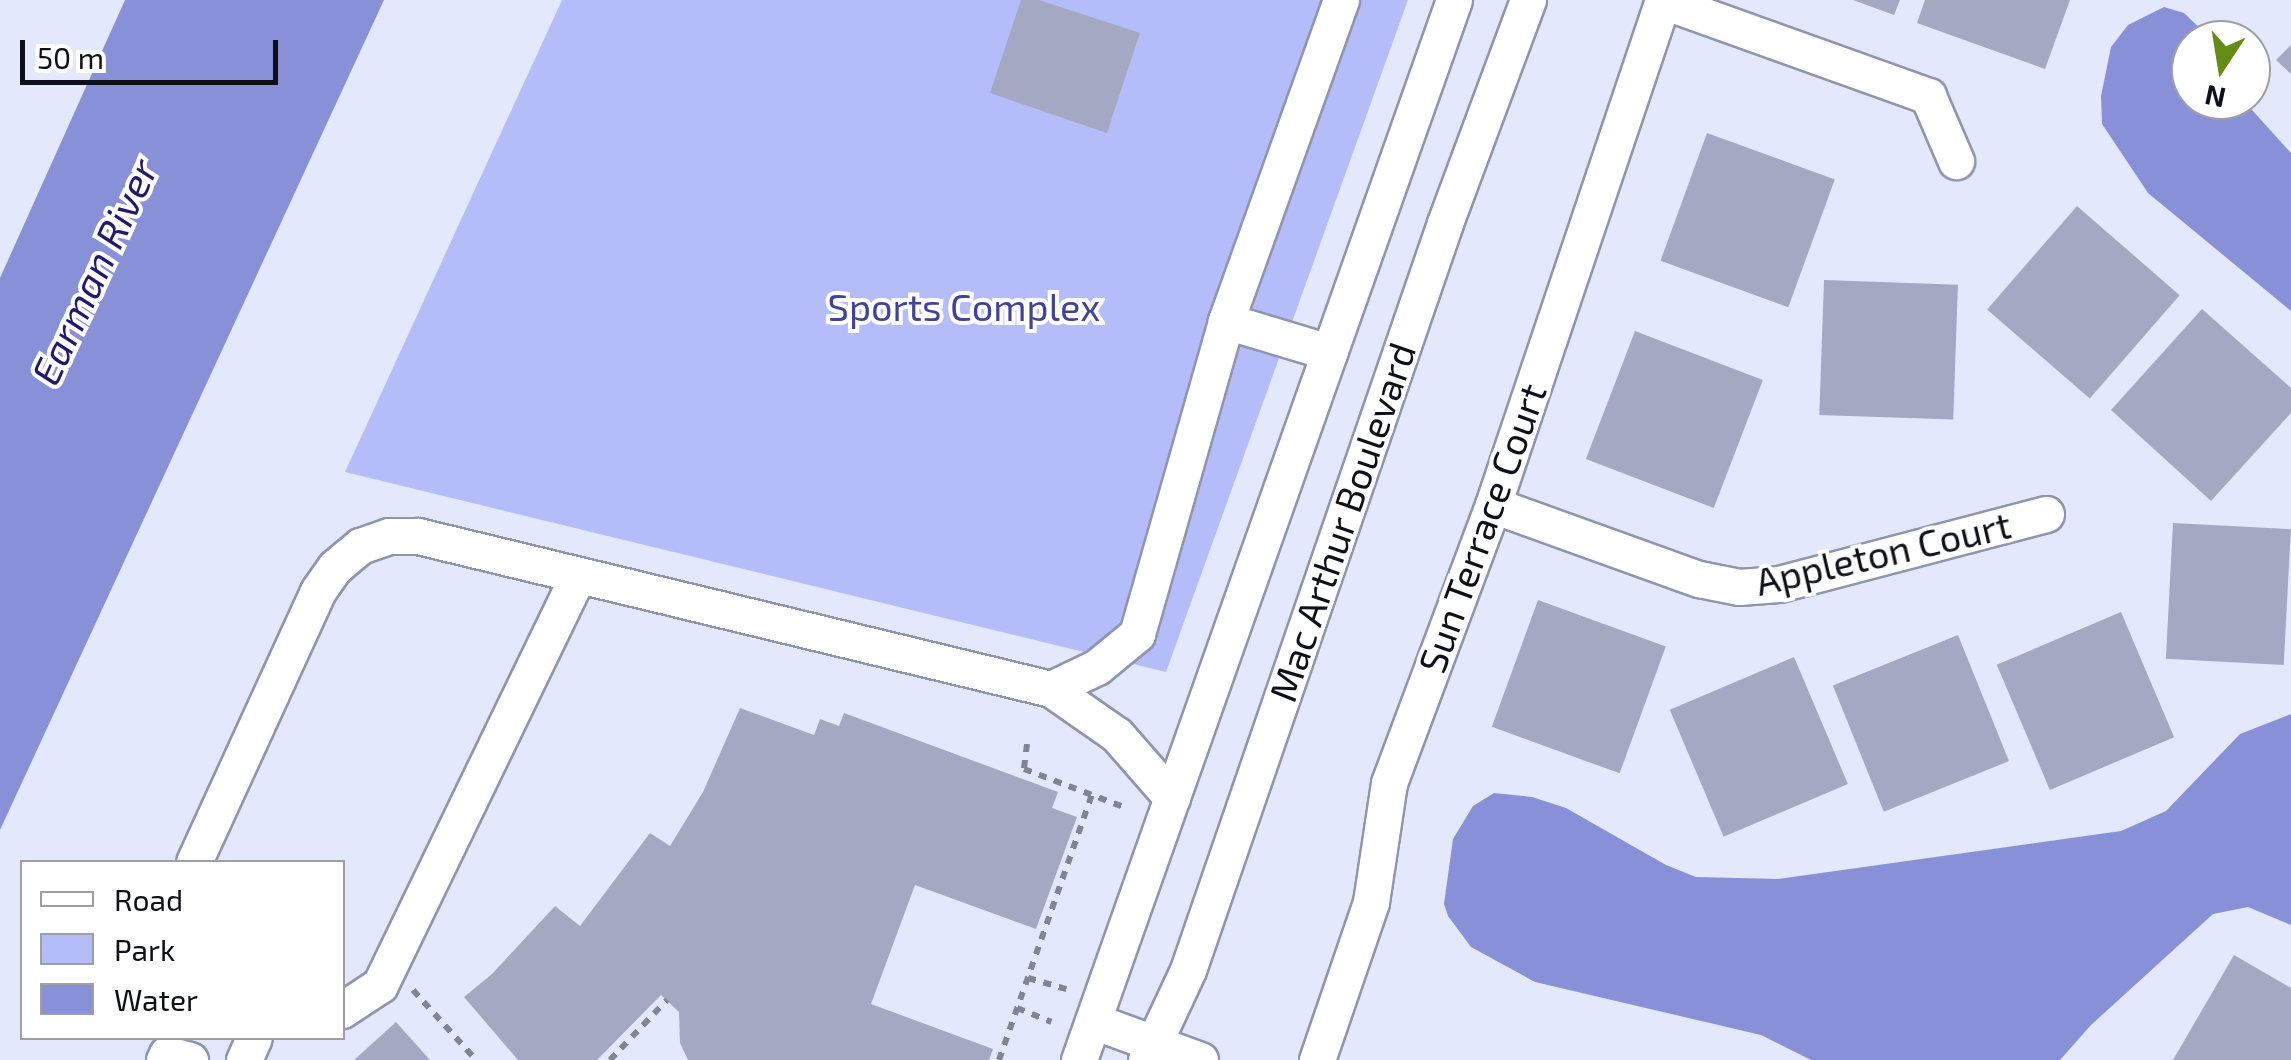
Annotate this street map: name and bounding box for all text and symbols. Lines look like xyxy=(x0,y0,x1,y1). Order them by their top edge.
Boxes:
scale bar xyxy=(25,20,282,82)
north arrow xyxy=(2171,20,2271,120)
text: 50 m xyxy=(37,39,104,75)
text: N xyxy=(2202,79,2229,116)
water label: Earman River xyxy=(20,150,166,392)
park label: Sports Complex xyxy=(828,284,1100,330)
street label: Mac Arthur Boulevard xyxy=(1259,336,1425,708)
street label: Sun Terrace Court xyxy=(1408,377,1556,679)
street label: Appleton Court xyxy=(1751,501,2015,605)
legend xyxy=(20,860,345,1040)
text: Road xyxy=(114,881,183,917)
text: Park xyxy=(114,931,175,967)
text: Water xyxy=(114,981,198,1017)

